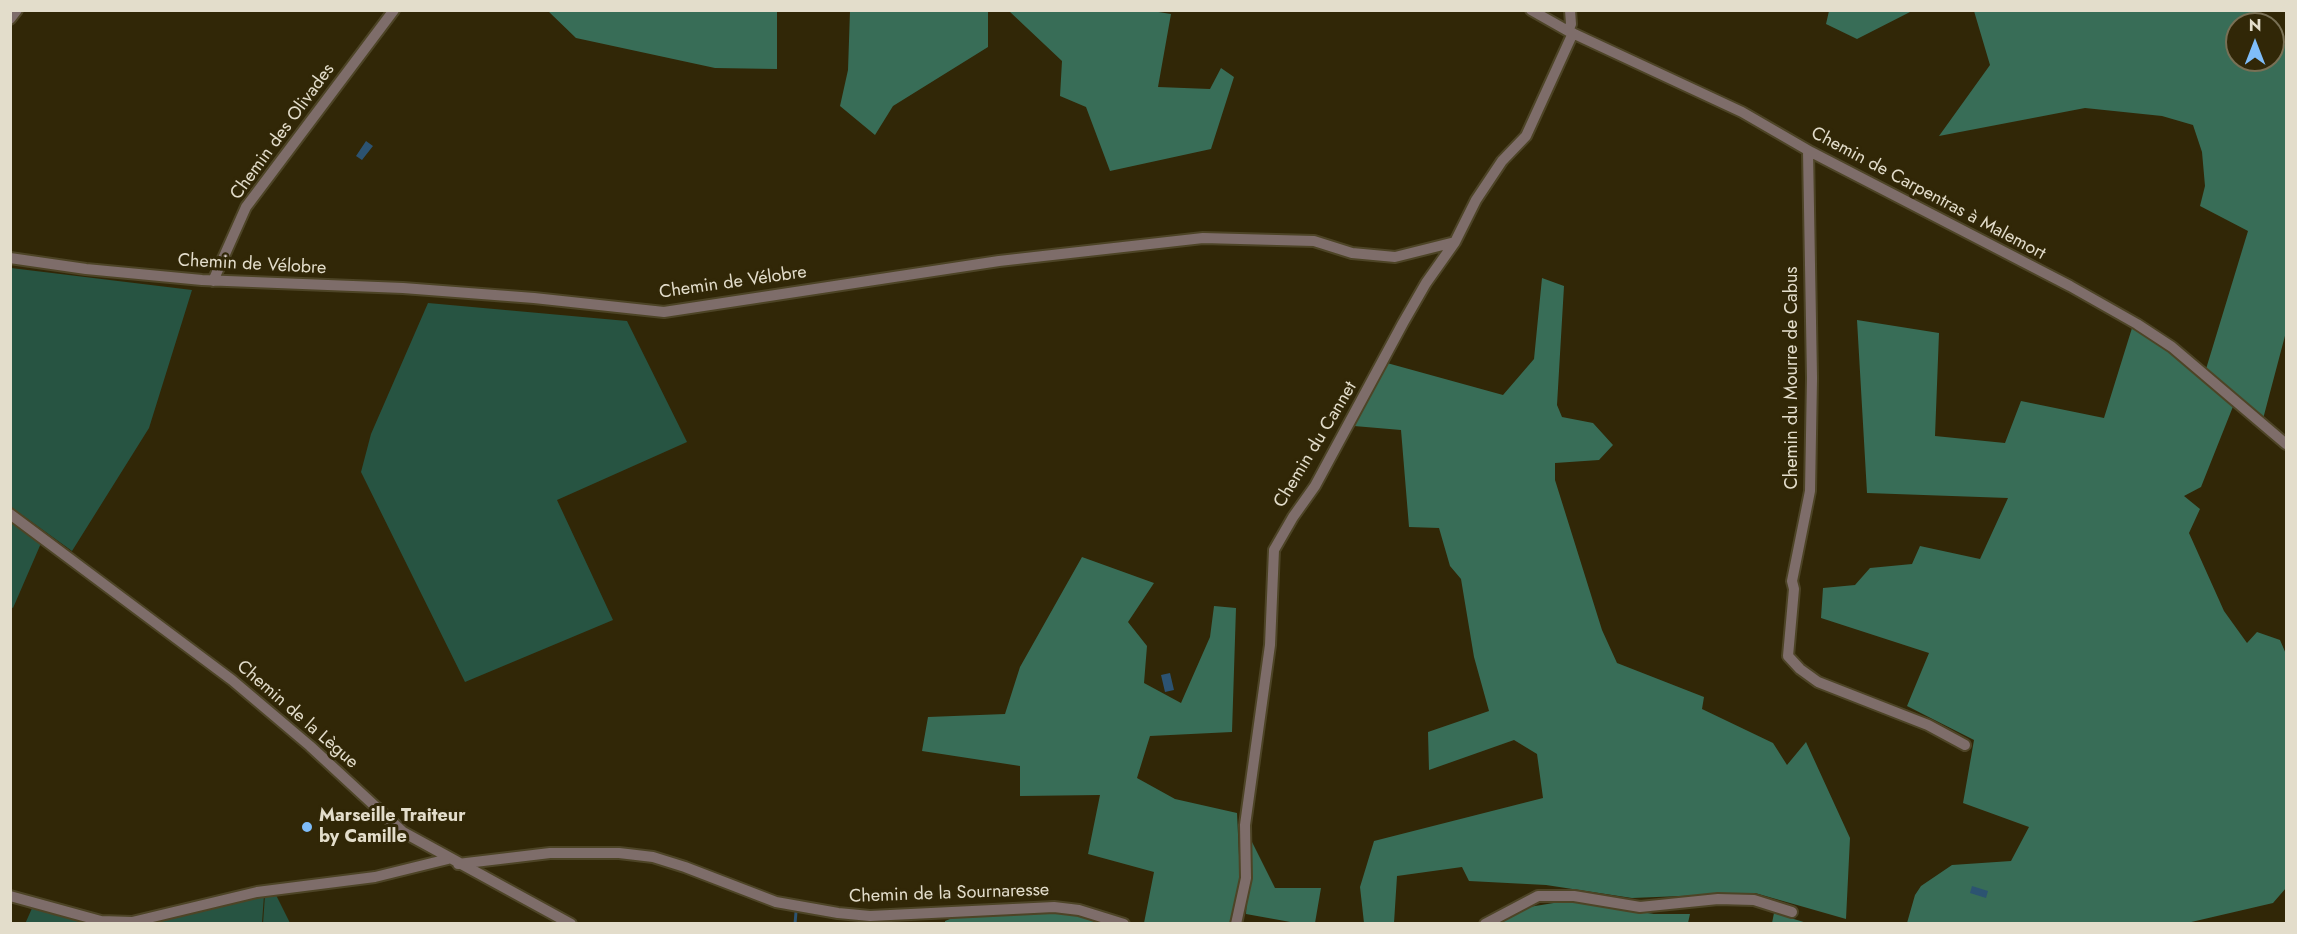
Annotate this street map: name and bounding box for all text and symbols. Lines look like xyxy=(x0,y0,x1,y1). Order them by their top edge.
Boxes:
north arrow xyxy=(2225,12,2285,72)
text: N xyxy=(2249,14,2261,37)
street label: Chemin des Olivades xyxy=(226,60,340,204)
street label: Chemin de Carpentras à Malemort xyxy=(1807,123,2049,265)
street label: Chemin de Vélobre xyxy=(177,250,327,280)
street label: Chemin de Vélobre xyxy=(658,262,808,304)
street label: Chemin du Mourre de Cabus xyxy=(1782,266,1804,490)
street label: Chemin du Cannet xyxy=(1270,378,1362,512)
street label: Chemin de la Lègue xyxy=(232,656,362,774)
place label: Marseille Traiteur by Camille xyxy=(319,806,466,848)
marker: Marseille Traiteur by Camille xyxy=(300,820,314,834)
street label: Chemin de la Sournaresse xyxy=(849,880,1049,908)

